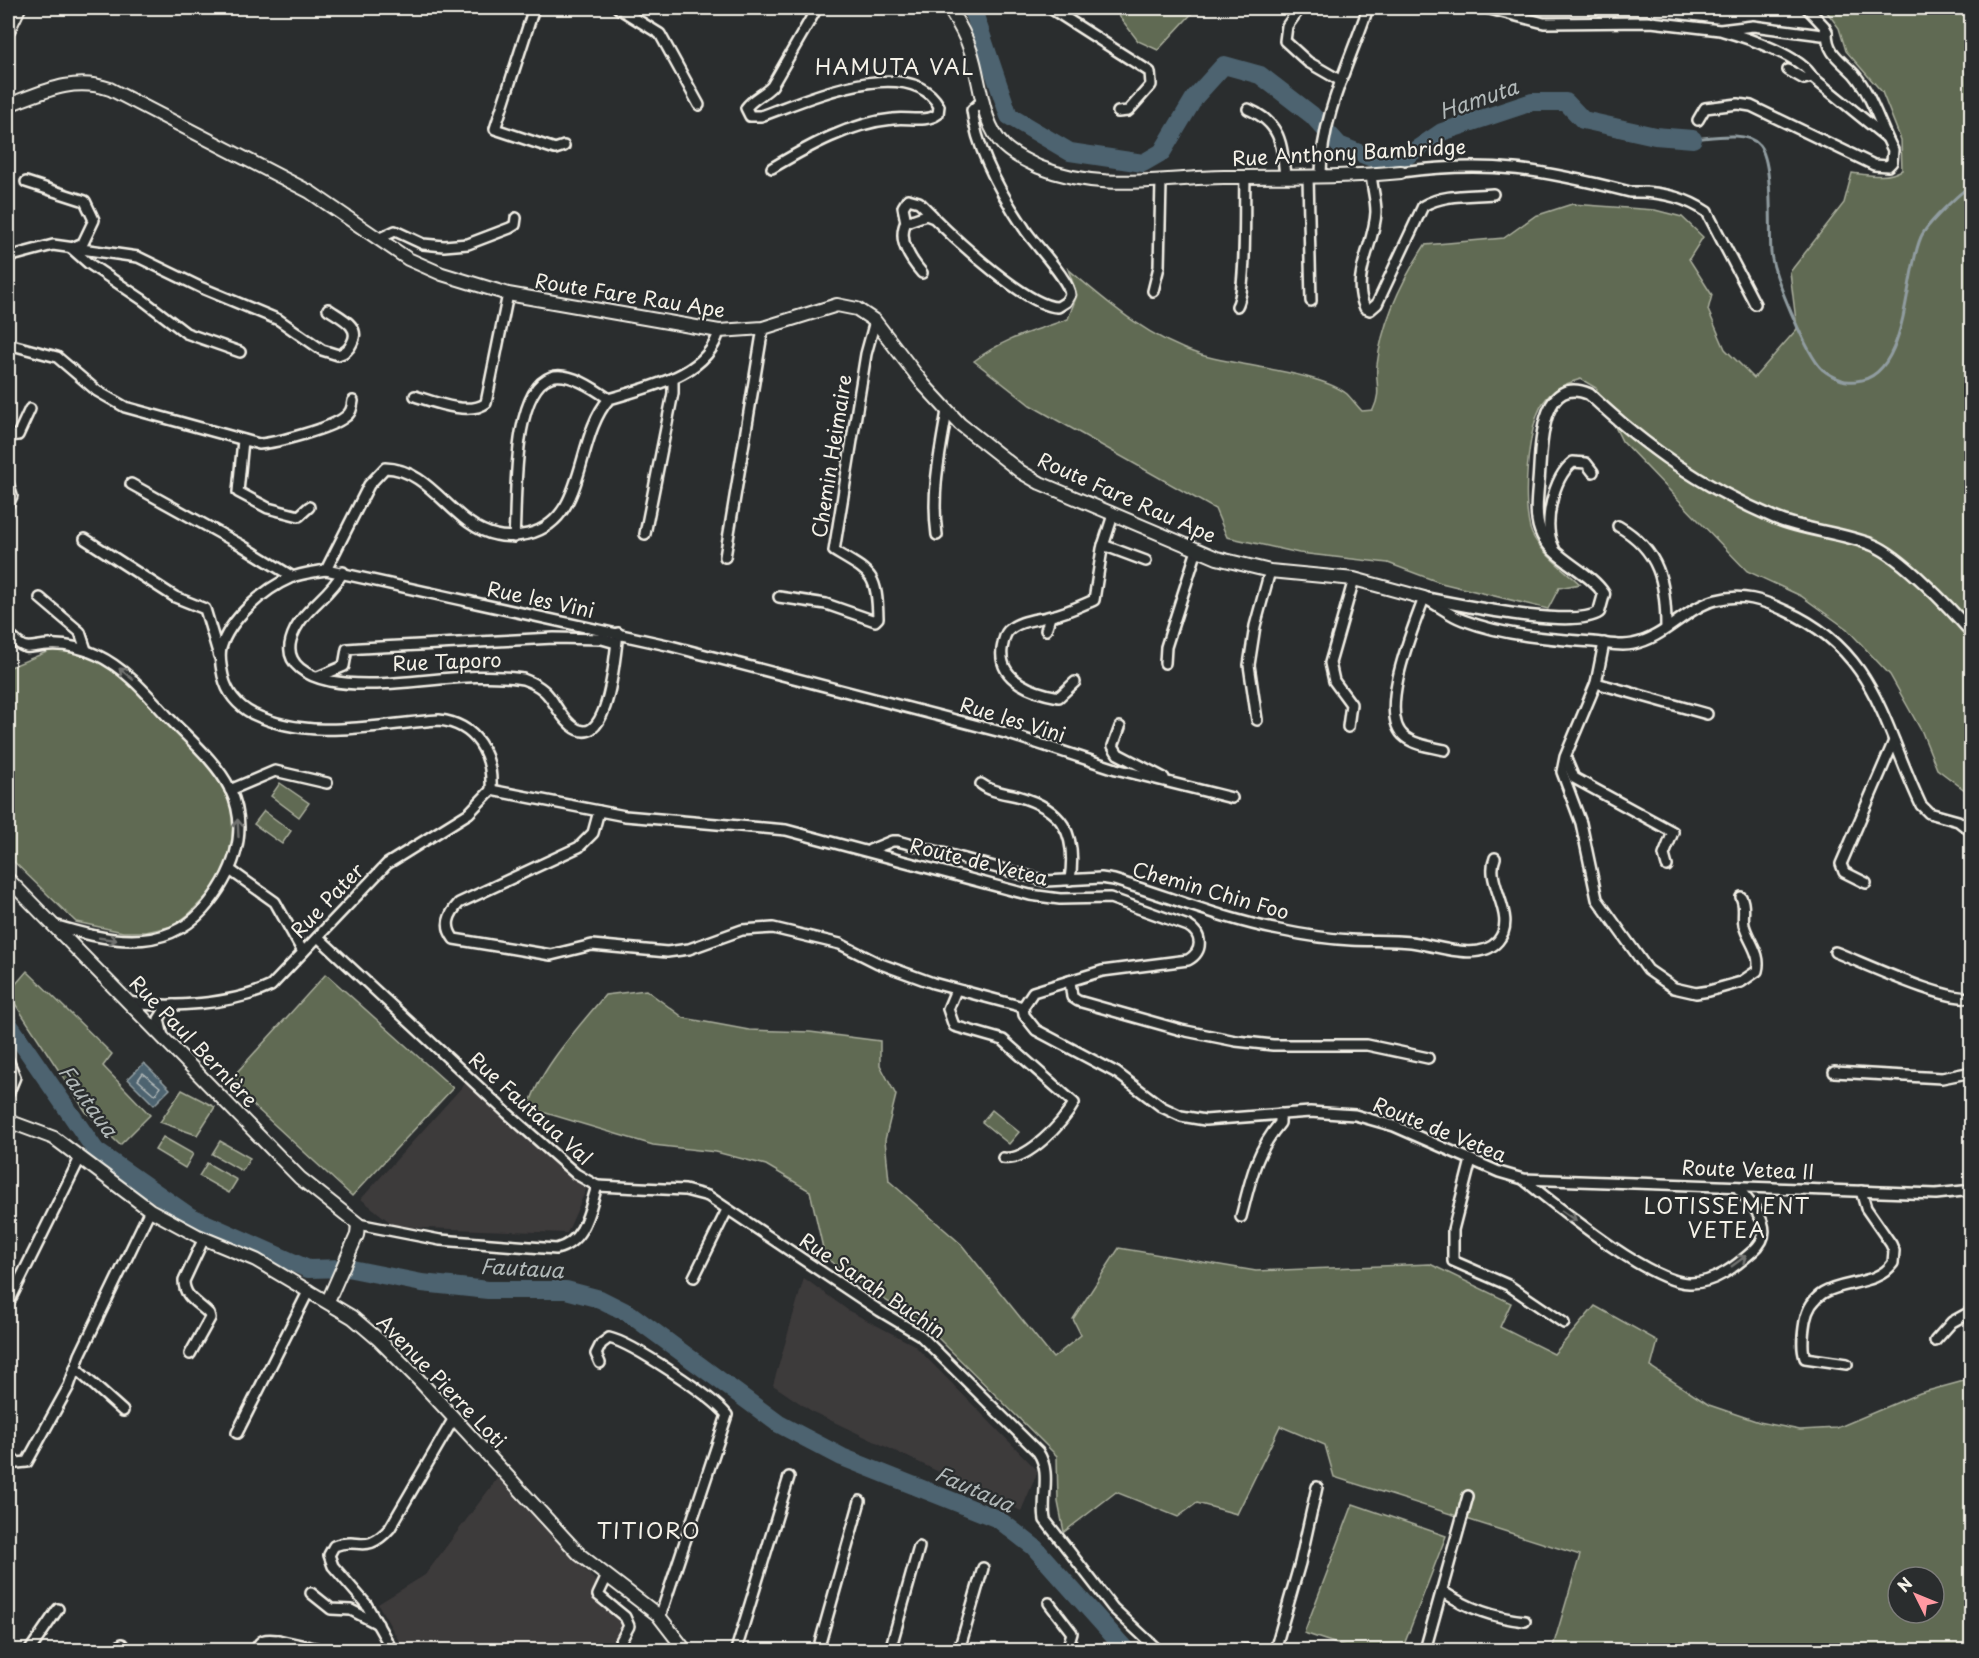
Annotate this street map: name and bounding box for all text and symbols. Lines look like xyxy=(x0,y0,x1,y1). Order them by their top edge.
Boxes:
district label: HAMUTA VAL xyxy=(815,50,975,82)
water label: Hamuta xyxy=(1434,69,1523,126)
street label: Rue Anthony Bambridge xyxy=(1231,131,1467,173)
street label: Route Fare Rau Ape xyxy=(533,265,727,325)
street label: Chemin Heimaire xyxy=(803,372,859,540)
street label: Route Fare Rau Ape xyxy=(1033,444,1221,550)
street label: Rue les Vini xyxy=(485,573,597,625)
street label: Rue Taporo xyxy=(392,644,502,678)
one-way arrow xyxy=(118,668,134,681)
street label: Rue les Vini xyxy=(957,689,1069,749)
one-way arrow xyxy=(232,818,243,838)
street label: Route de Vetea xyxy=(907,829,1052,893)
street label: Chemin Chin Foo xyxy=(1129,853,1293,927)
street label: Rue Pater xyxy=(284,855,371,944)
one-way arrow xyxy=(98,934,118,945)
street label: Rue Paul Bernière xyxy=(123,968,265,1114)
street label: Rue Fautaua Val xyxy=(463,1044,599,1172)
water label: Fautaua xyxy=(52,1057,127,1144)
street label: Route de Vetea xyxy=(1369,1089,1512,1170)
street label: Route Vetea II xyxy=(1681,1152,1815,1186)
district label: LOTISSEMENT VETEA xyxy=(1643,1189,1811,1245)
one-way arrow xyxy=(1560,1210,1577,1222)
street label: Rue Sarah Buchin xyxy=(794,1225,952,1345)
water label: Fautaua xyxy=(479,1249,565,1285)
one-way arrow xyxy=(1731,1255,1747,1267)
street label: Avenue Pierre Loti xyxy=(370,1308,514,1454)
water label: Fautaua xyxy=(930,1456,1020,1520)
district label: TITIORO xyxy=(597,1513,701,1546)
north arrow xyxy=(1886,1565,1946,1625)
text: N xyxy=(1891,1571,1917,1597)

